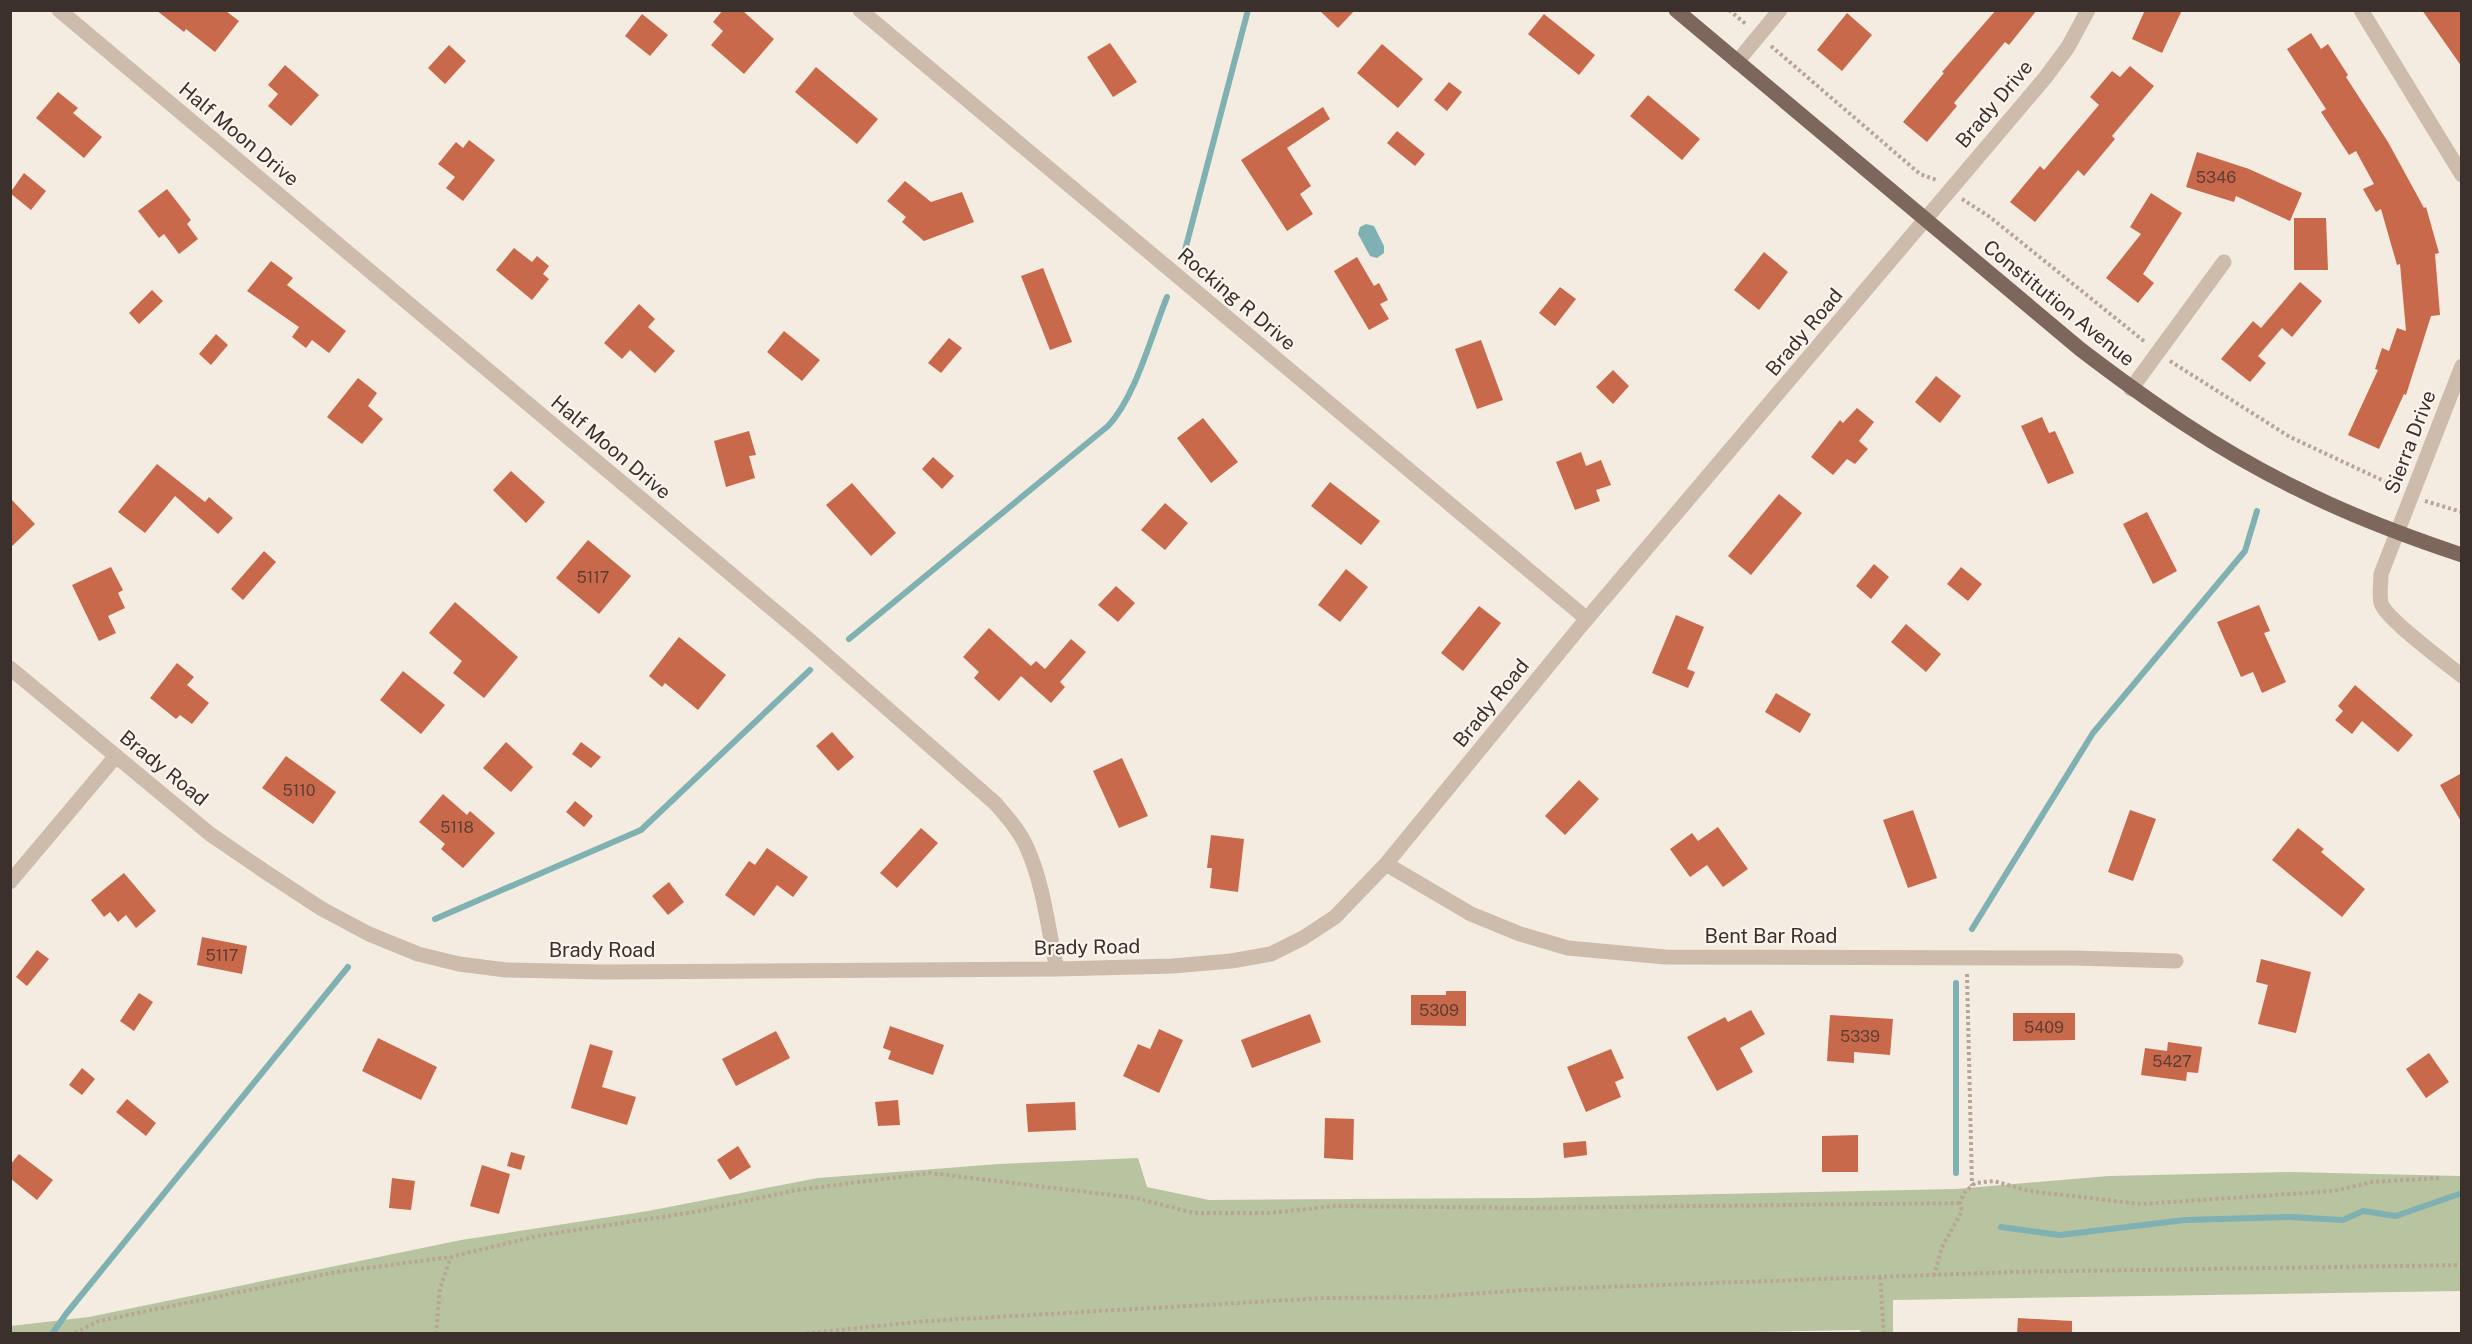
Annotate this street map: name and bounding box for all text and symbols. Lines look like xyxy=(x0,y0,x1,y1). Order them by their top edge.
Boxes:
street label: Brady Drive xyxy=(1950,55,2038,153)
street label: Half Moon Drive xyxy=(174,77,304,191)
house number: 5346 xyxy=(2196,168,2236,187)
street label: Constitution Avenue xyxy=(1979,235,2139,371)
street label: Rocking R Drive xyxy=(1173,243,1301,355)
street label: Brady Road xyxy=(1761,283,1847,381)
street label: Sierra Drive xyxy=(2379,387,2441,497)
street label: Half Moon Drive xyxy=(546,390,676,504)
house number: 5117 xyxy=(577,568,609,587)
street label: Brady Road xyxy=(1448,654,1534,752)
street label: Brady Road xyxy=(115,725,213,811)
house number: 5110 xyxy=(282,781,316,800)
house number: 5118 xyxy=(440,818,474,837)
street label: Bent Bar Road xyxy=(1704,924,1838,948)
street label: Brady Road xyxy=(1033,934,1141,960)
street label: Brady Road xyxy=(549,938,655,962)
house number: 5117 xyxy=(206,946,238,965)
house number: 5309 xyxy=(1419,1001,1459,1020)
house number: 5409 xyxy=(2024,1018,2064,1037)
house number: 5339 xyxy=(1840,1027,1880,1046)
house number: 5427 xyxy=(2152,1052,2192,1071)

